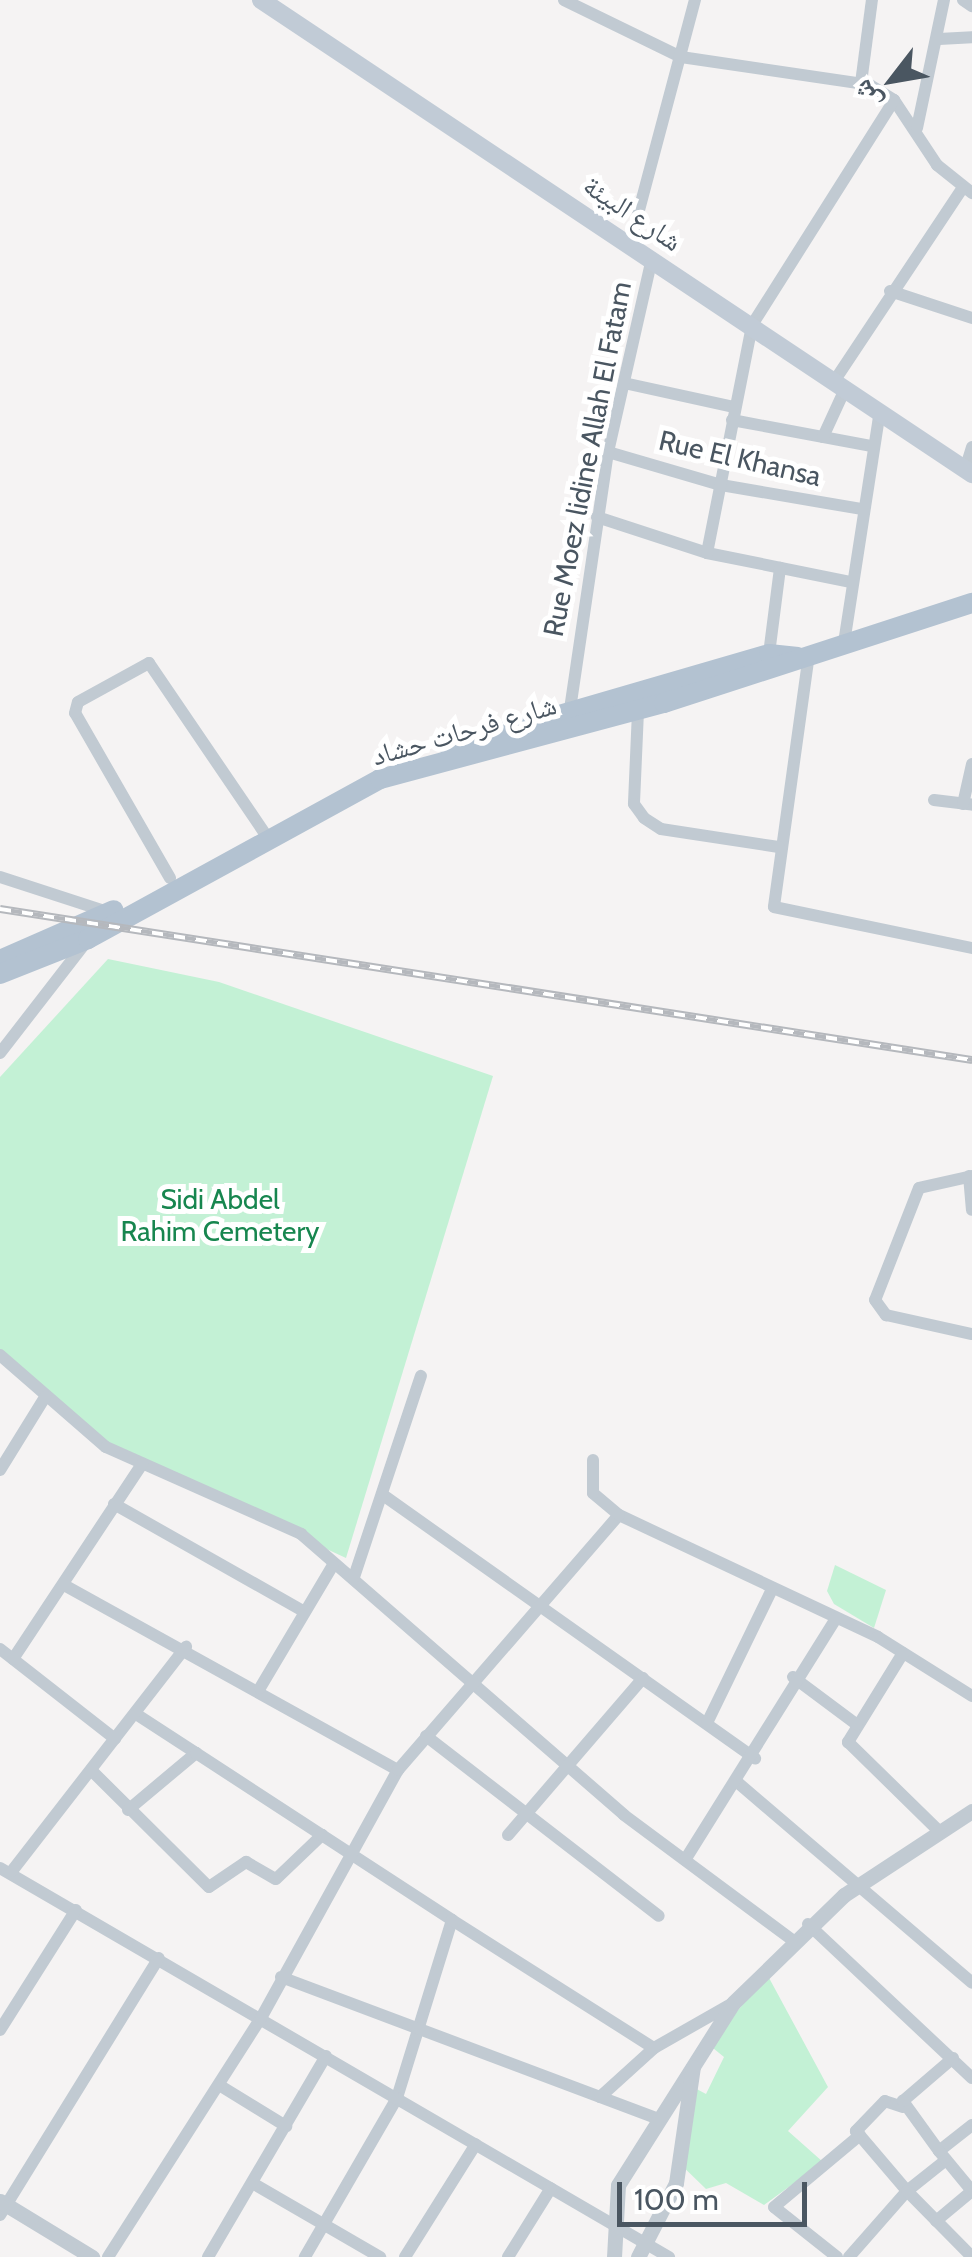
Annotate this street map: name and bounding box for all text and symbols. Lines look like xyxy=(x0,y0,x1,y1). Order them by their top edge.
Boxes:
north arrow xyxy=(842,30,942,130)
text: ش xyxy=(844,74,889,117)
street label: شارع البيئة xyxy=(578,168,688,258)
street label: Rue Moez lidine Allah El Fatam xyxy=(536,279,638,639)
street label: Rue El Khansa xyxy=(656,423,824,493)
street label: شارع فرحات حشاد xyxy=(368,688,560,772)
park label: Sidi Abdel Rahim Cemetery xyxy=(121,1182,319,1248)
scale bar xyxy=(622,2162,812,2224)
text: 100 m xyxy=(634,2181,719,2218)

